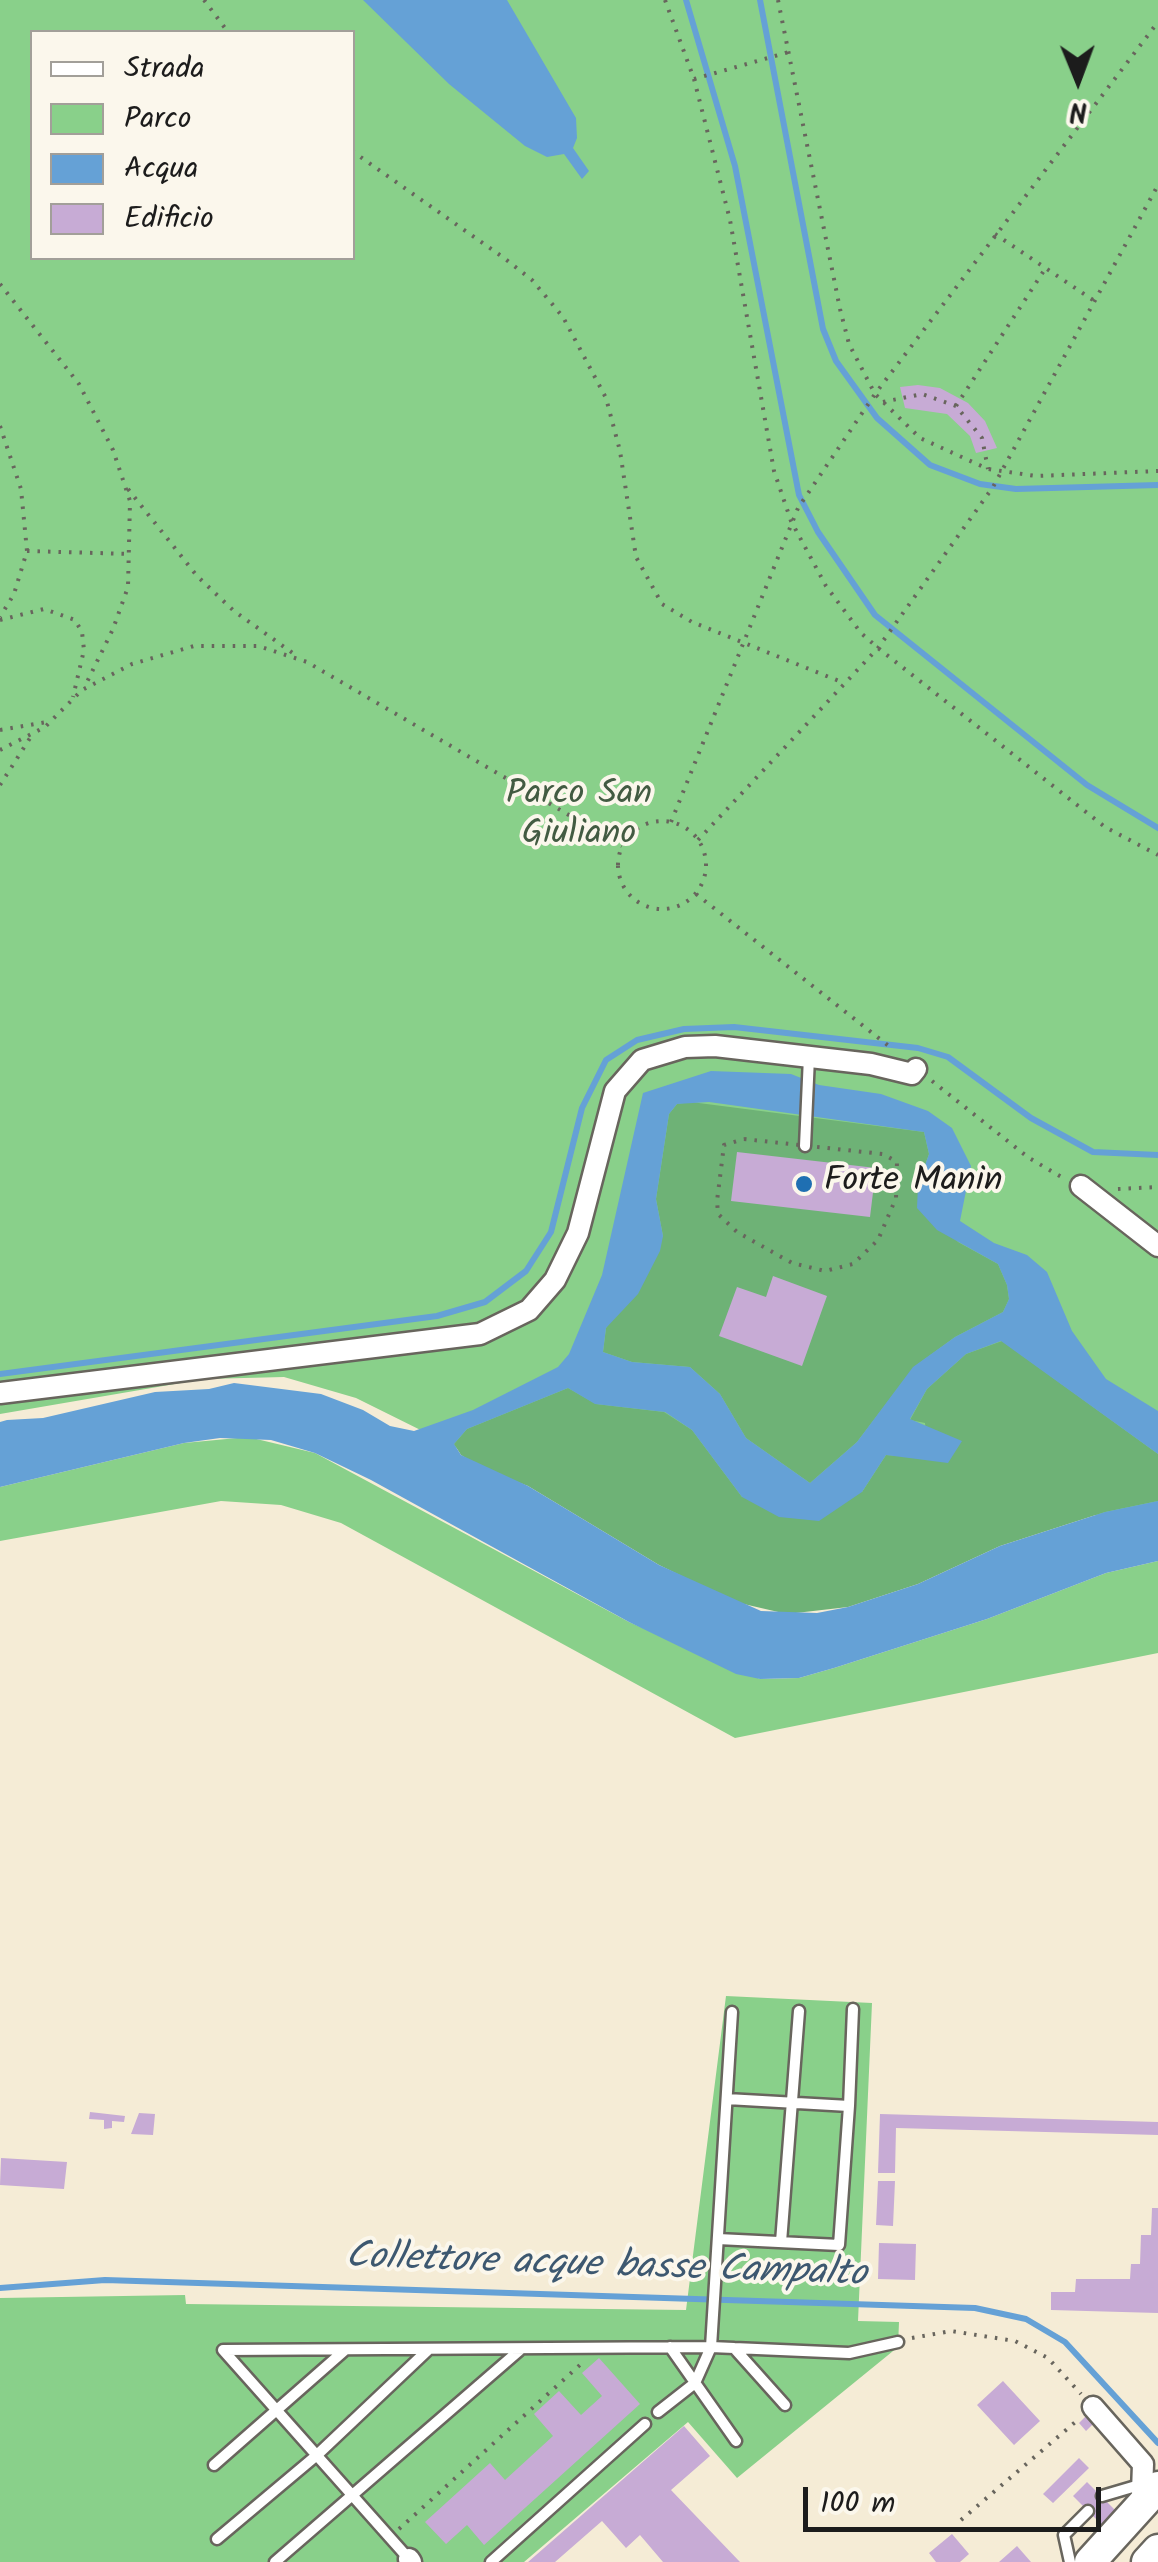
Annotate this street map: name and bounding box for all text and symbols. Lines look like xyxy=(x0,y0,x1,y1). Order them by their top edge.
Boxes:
legend xyxy=(30,30,355,260)
north arrow xyxy=(1028,30,1128,130)
text: Strada xyxy=(124,45,205,93)
text: N xyxy=(1069,88,1088,133)
text: Parco xyxy=(124,95,191,143)
text: Acqua xyxy=(124,145,198,193)
text: Edificio xyxy=(124,195,214,243)
park label: Parco San Giuliano xyxy=(506,776,652,858)
place label: Forte Manin xyxy=(824,1163,1003,1205)
marker: Forte Manin xyxy=(793,1173,815,1195)
water label: Collettore acque basse Campalto xyxy=(345,2237,867,2301)
scale bar xyxy=(808,2467,1106,2529)
text: 100 m xyxy=(820,2480,895,2528)

